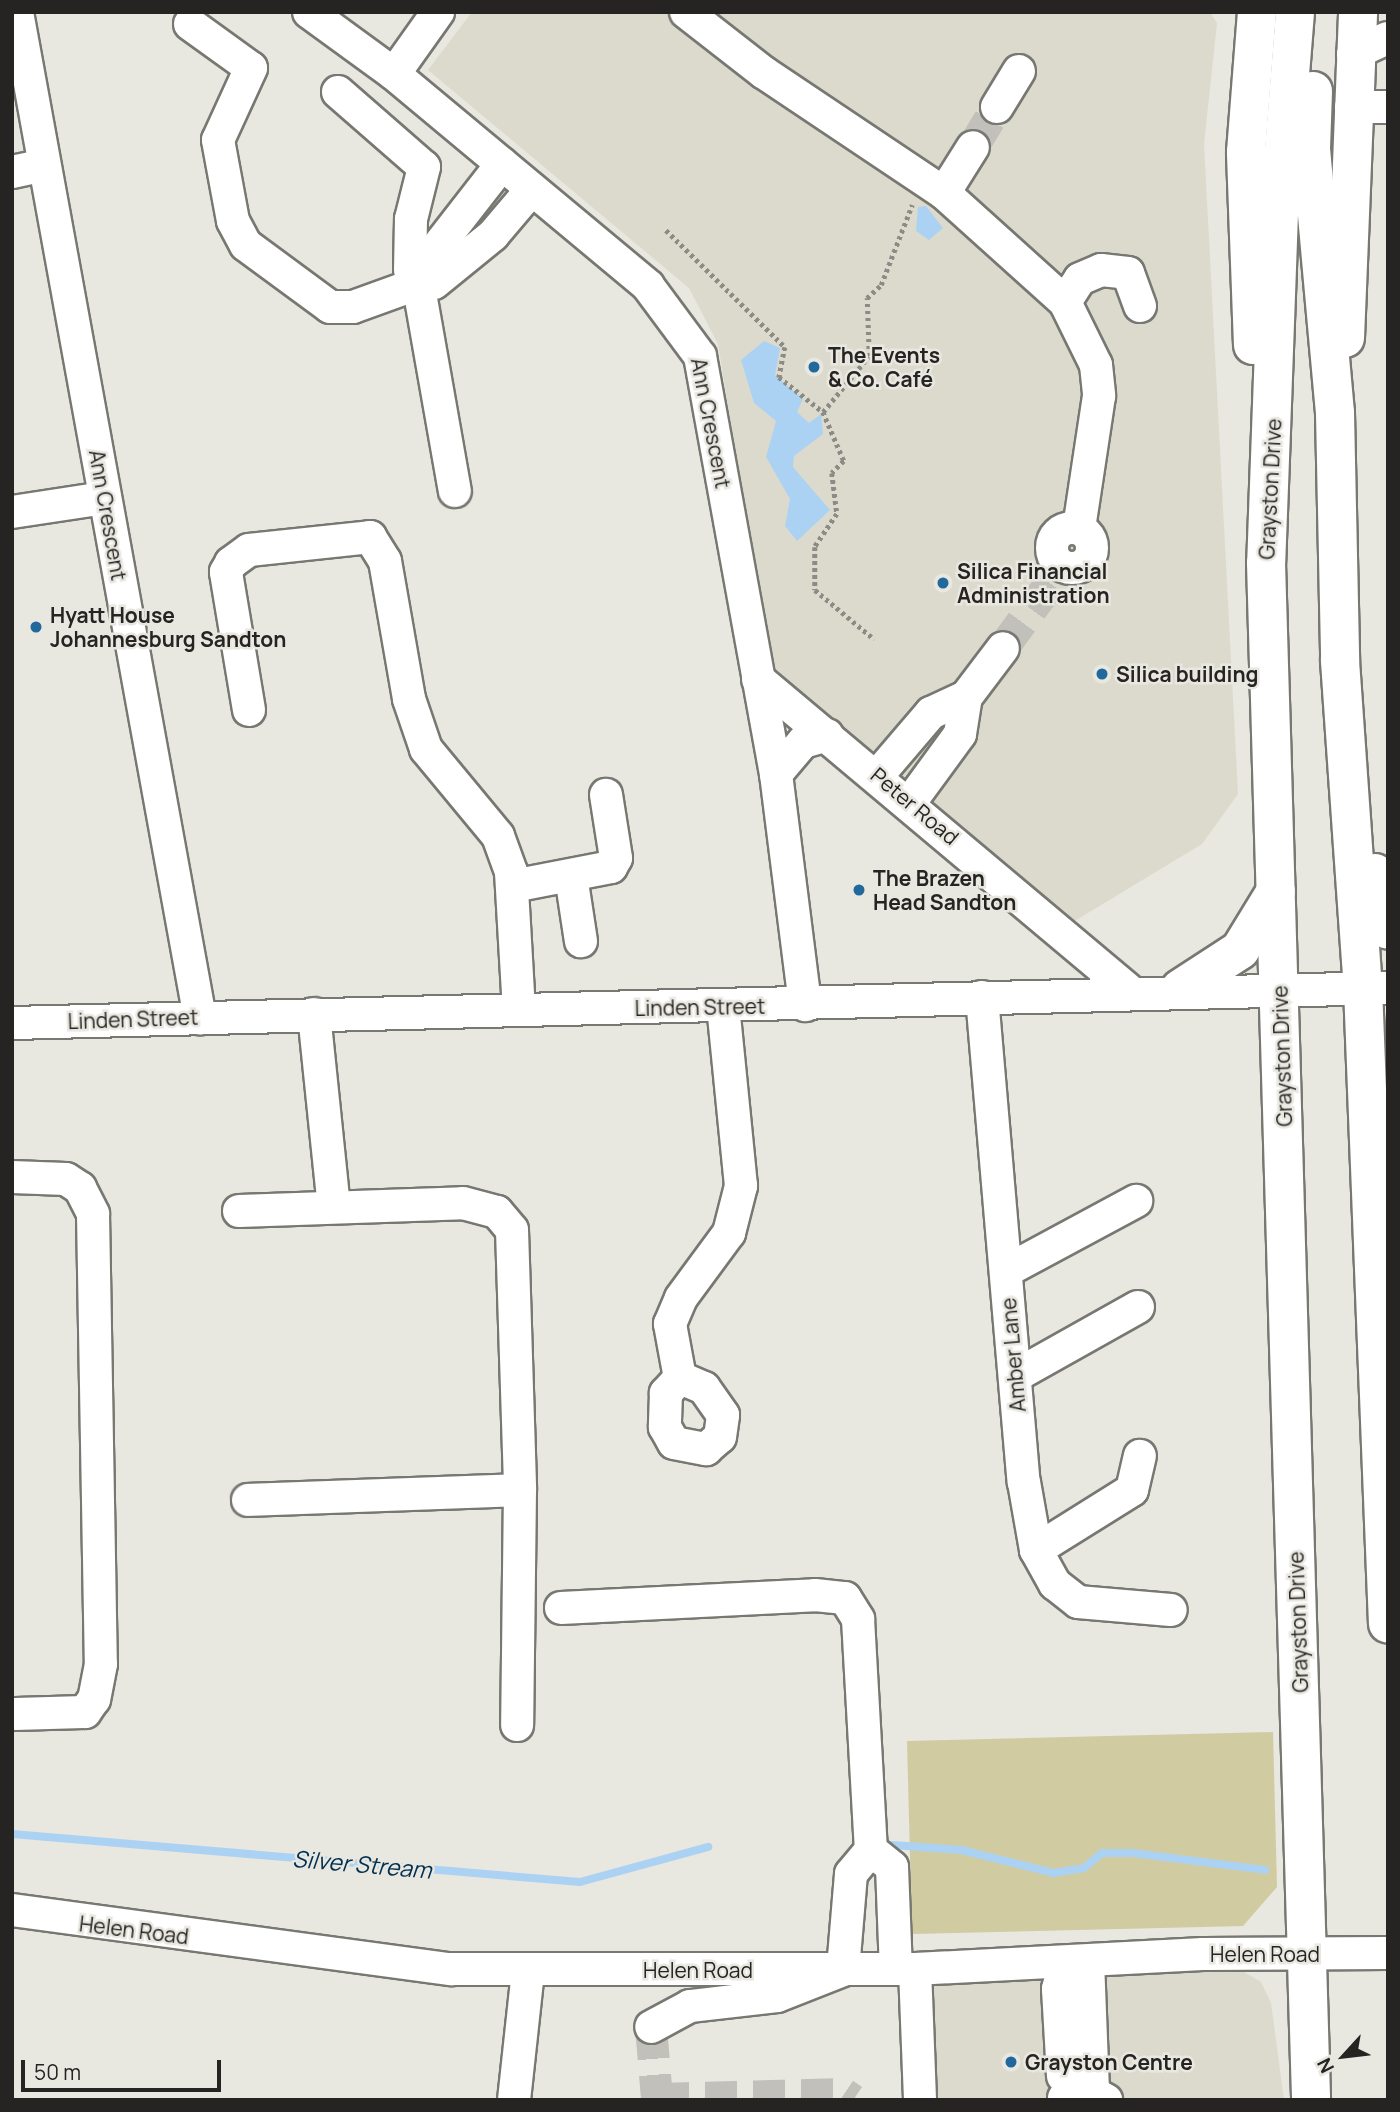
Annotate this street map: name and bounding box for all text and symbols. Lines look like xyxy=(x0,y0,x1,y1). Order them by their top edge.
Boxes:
place label: The Events & Co. Café xyxy=(828,342,940,392)
street label: Ann Crescent xyxy=(686,356,736,490)
marker: The Events & Co. Café xyxy=(806,359,822,375)
street label: Grayston Drive xyxy=(1254,418,1286,560)
street label: Ann Crescent xyxy=(84,448,132,582)
place label: Silica Financial Administration xyxy=(957,558,1110,608)
marker: Silica Financial Administration xyxy=(935,575,951,591)
place label: Hyatt House Johannesburg Sandton xyxy=(50,602,286,652)
marker: Hyatt House Johannesburg Sandton xyxy=(28,619,44,635)
place label: Silica building xyxy=(1116,661,1258,687)
marker: Silica building xyxy=(1094,666,1110,682)
street label: Peter Road xyxy=(866,762,964,850)
place label: The Brazen Head Sandton xyxy=(873,865,1016,915)
marker: The Brazen Head Sandton xyxy=(851,882,867,898)
street label: Grayston Drive xyxy=(1267,985,1297,1127)
street label: Linden Street xyxy=(634,993,766,1021)
street label: Linden Street xyxy=(67,1004,199,1034)
street label: Amber Lane xyxy=(995,1297,1031,1413)
street label: Grayston Drive xyxy=(1283,1551,1313,1693)
water label: Silver Stream xyxy=(291,1844,433,1884)
street label: Helen Road xyxy=(78,1911,190,1949)
street label: Helen Road xyxy=(1210,1941,1320,1967)
street label: Helen Road xyxy=(643,1957,753,1983)
north arrow xyxy=(1309,2021,1379,2091)
scale bar xyxy=(24,2046,224,2090)
place label: Grayston Centre xyxy=(1025,2049,1193,2075)
marker: Grayston Centre xyxy=(1003,2054,1019,2070)
text: N xyxy=(1311,2054,1340,2078)
text: 50 m xyxy=(34,2058,81,2086)

